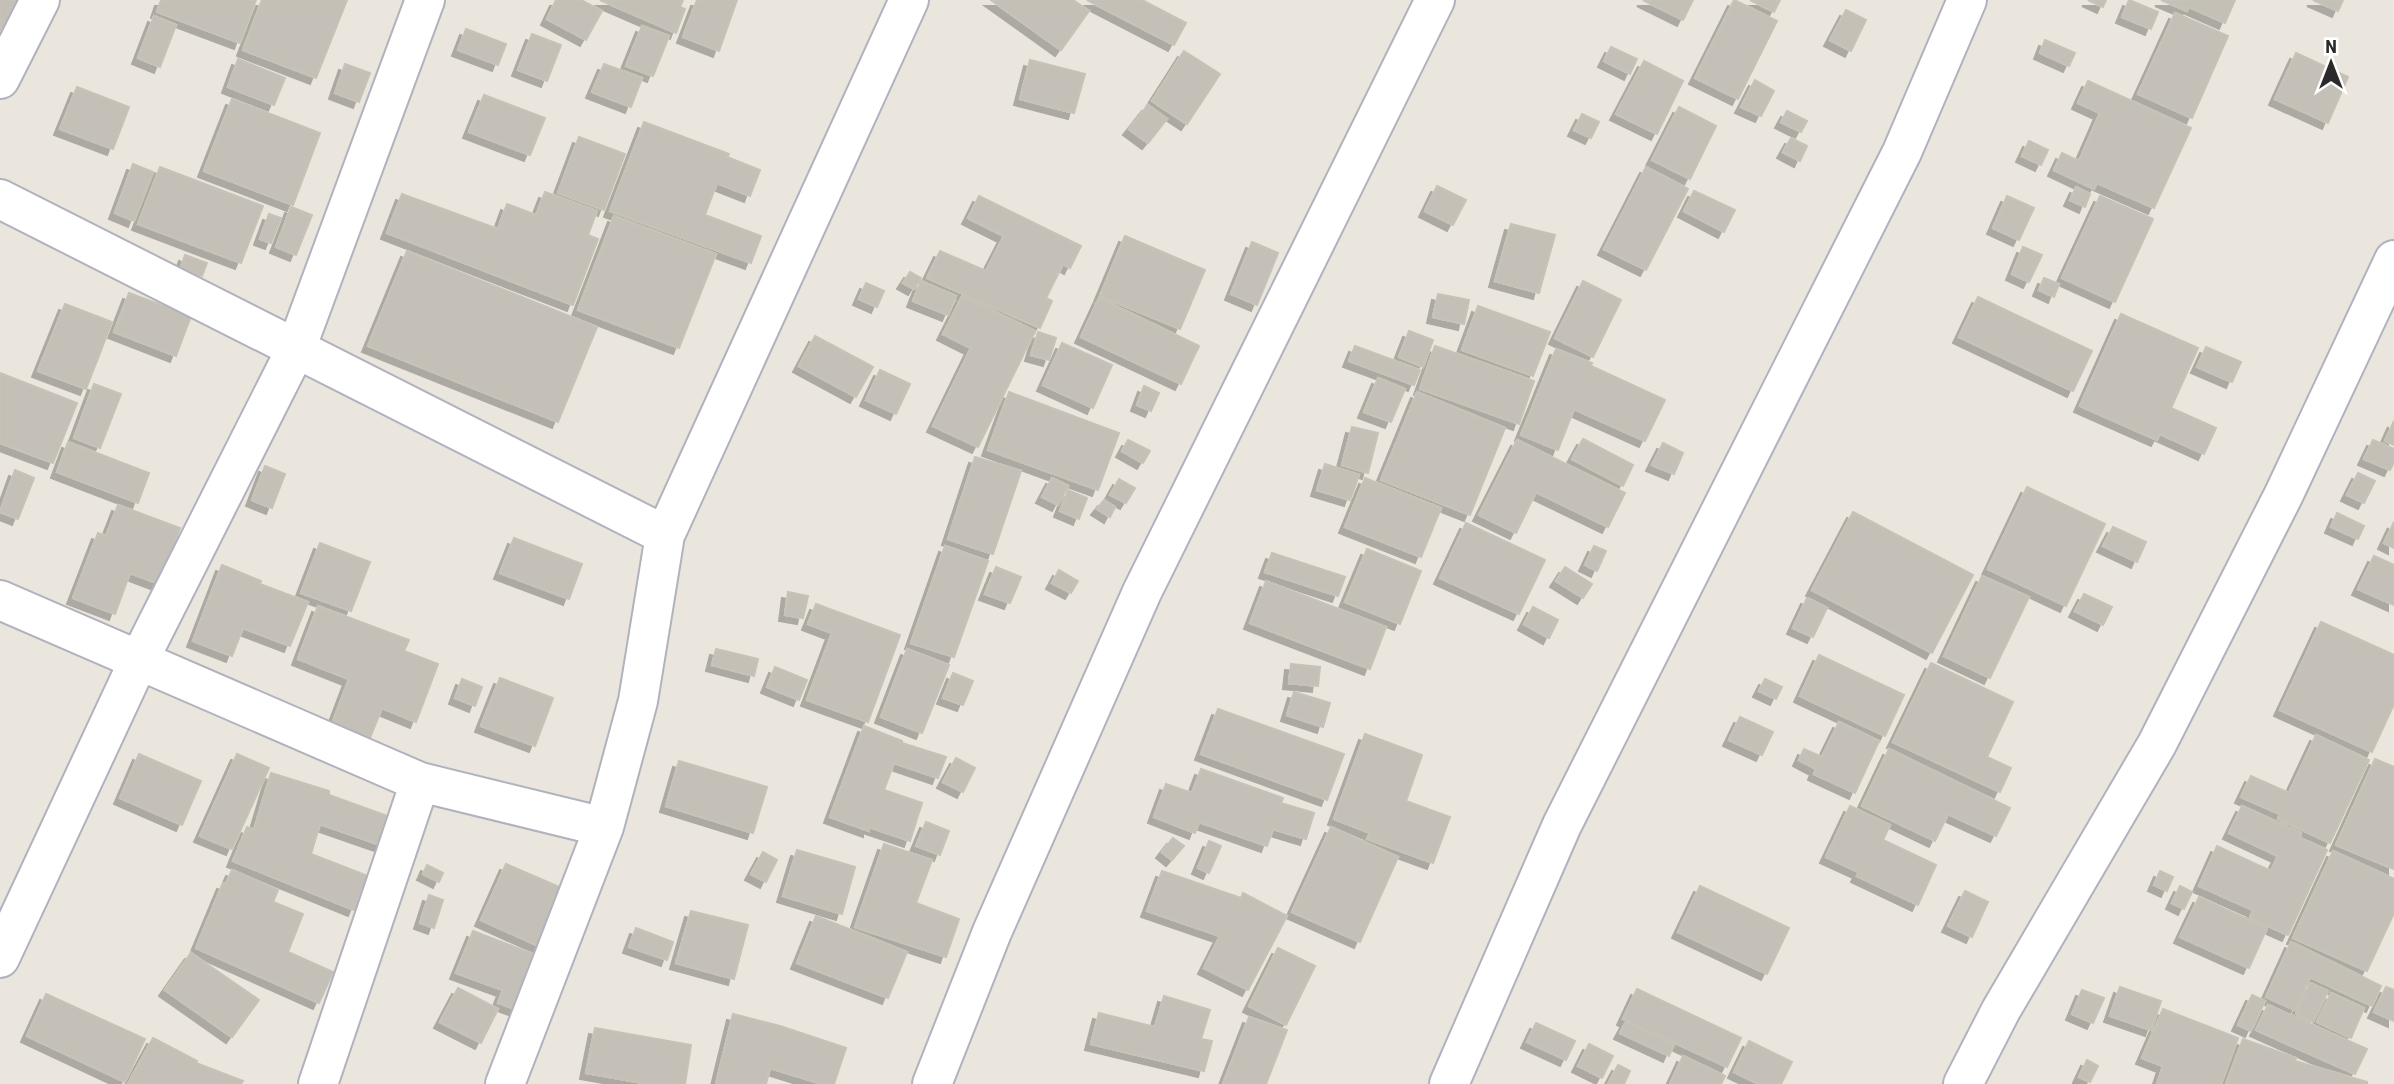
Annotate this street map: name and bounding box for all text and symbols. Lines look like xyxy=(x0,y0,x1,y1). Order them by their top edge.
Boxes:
north arrow xyxy=(2296,28,2366,98)
text: N xyxy=(2325,35,2337,58)

